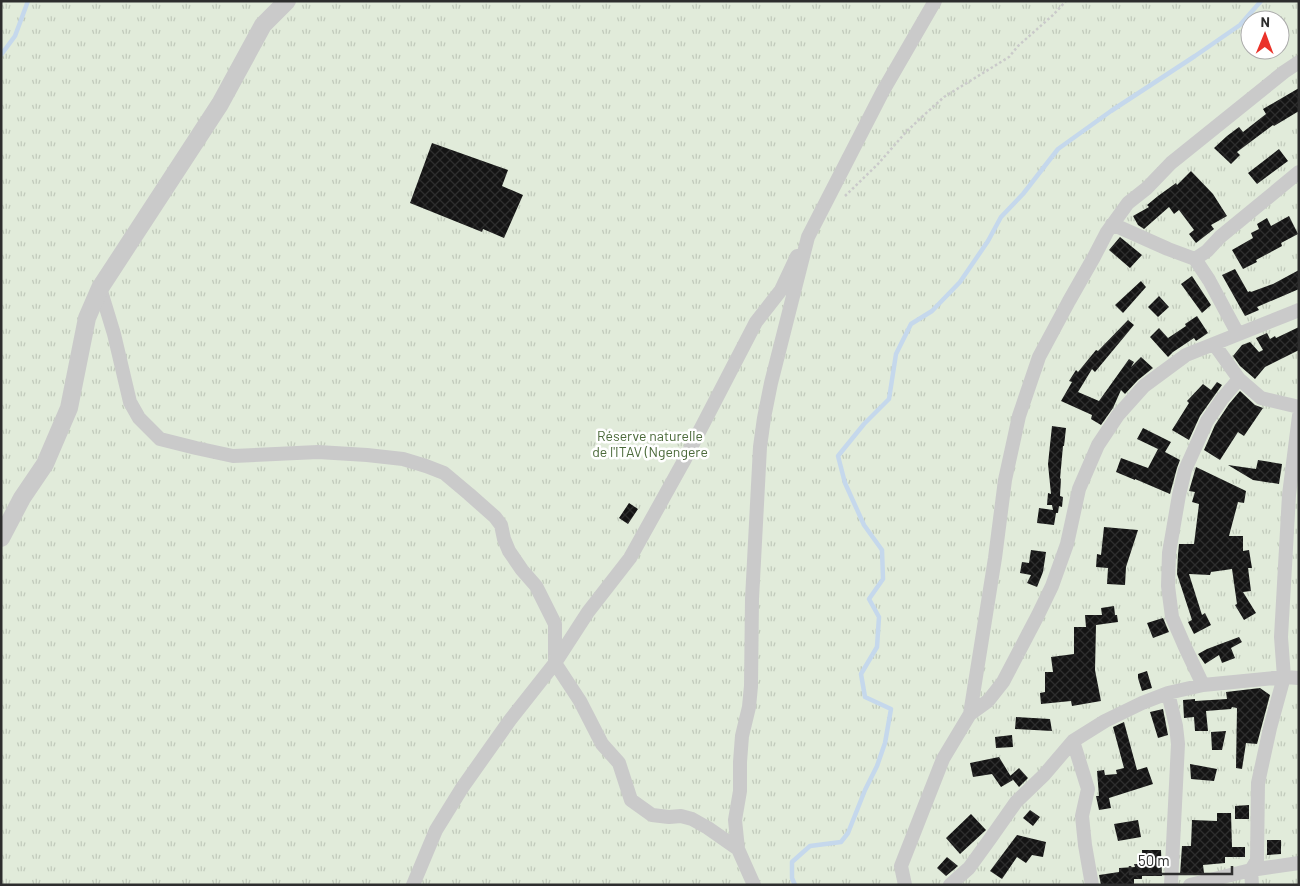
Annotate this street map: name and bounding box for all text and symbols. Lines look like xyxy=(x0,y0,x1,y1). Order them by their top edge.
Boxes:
north arrow xyxy=(1240,10,1290,60)
text: N xyxy=(1260,13,1270,30)
park label: Réserve naturelle de l'ITAV (Ngengere xyxy=(592,427,708,460)
scale bar xyxy=(1130,844,1232,876)
text: 50 m xyxy=(1138,851,1170,869)

